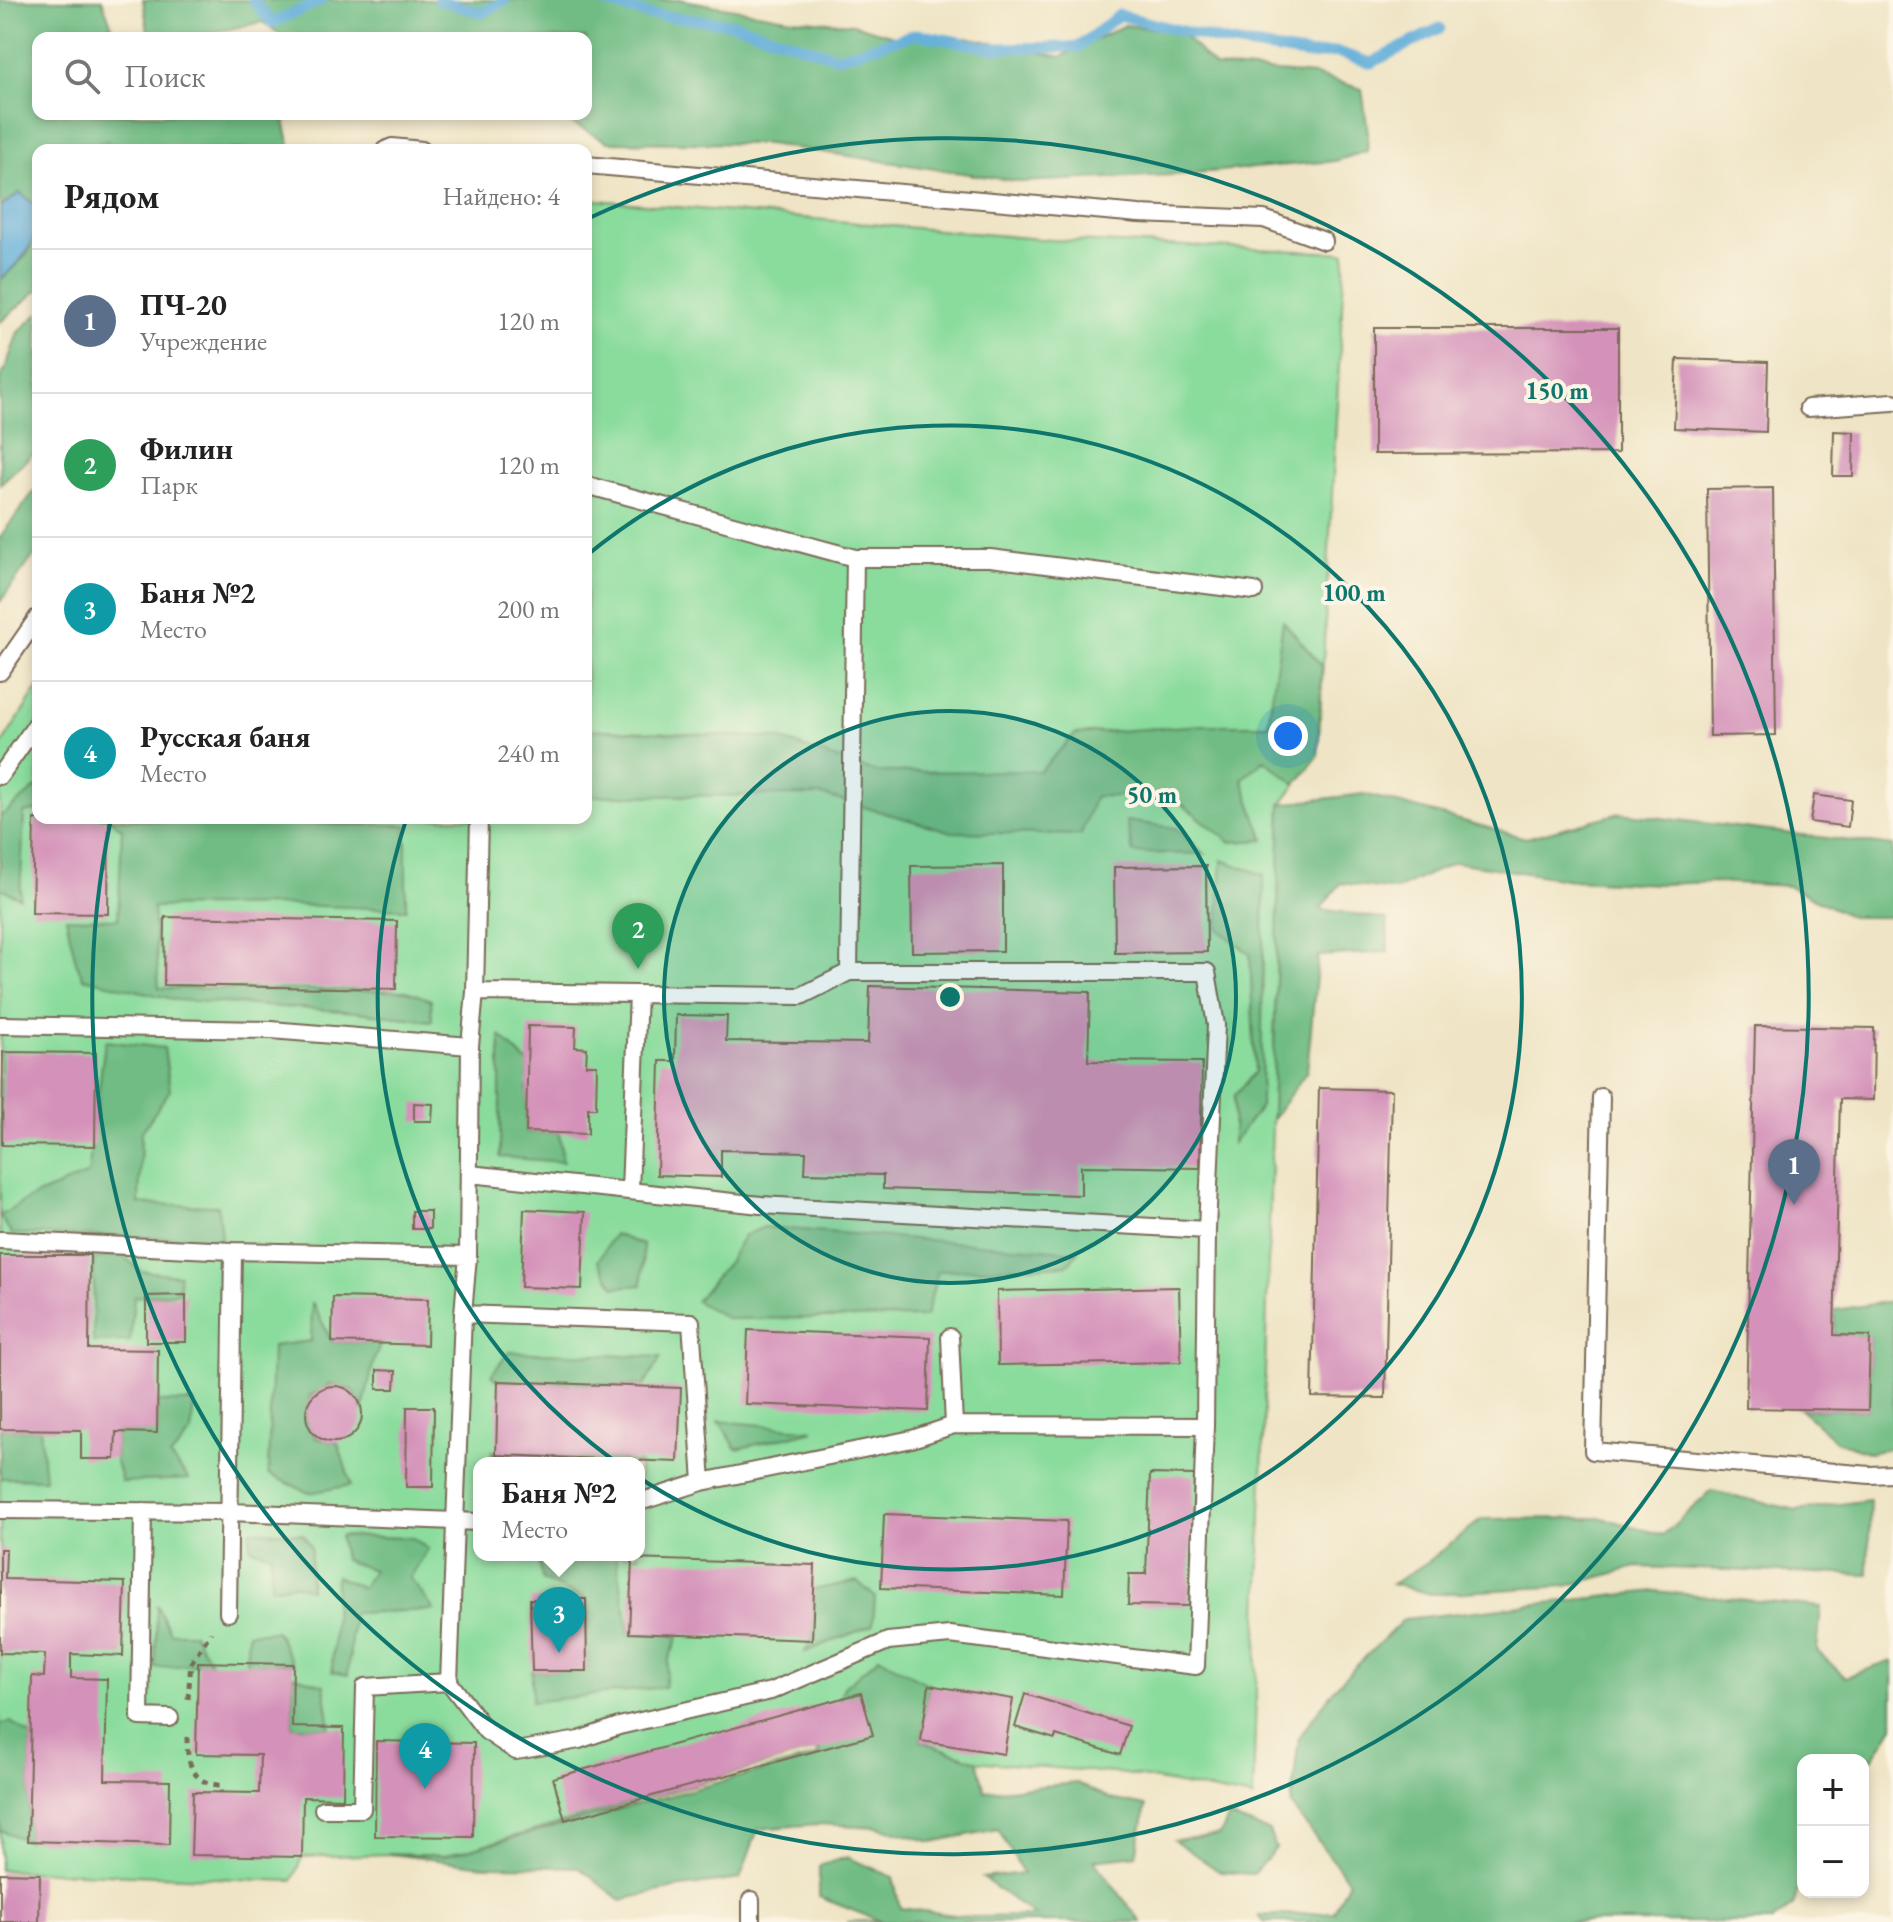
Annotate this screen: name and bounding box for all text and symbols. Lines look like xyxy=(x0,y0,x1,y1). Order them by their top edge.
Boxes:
search box xyxy=(32,32,592,120)
icon: search xyxy=(60,54,104,98)
text: Поиск xyxy=(124,57,206,96)
text: Рядом xyxy=(64,174,159,218)
text: Найдено: 4 xyxy=(442,179,560,213)
text: ПЧ-20 xyxy=(140,285,227,324)
text: 1 xyxy=(83,304,97,338)
text: 120 m xyxy=(497,304,560,338)
text: Учреждение xyxy=(140,324,267,358)
text: 150 m xyxy=(1525,375,1589,406)
text: Филин xyxy=(140,429,233,468)
text: 2 xyxy=(83,448,97,482)
text: 120 m xyxy=(497,448,560,482)
text: Парк xyxy=(140,468,198,502)
text: Баня №2 xyxy=(140,573,255,612)
text: 100 m xyxy=(1322,577,1386,608)
text: 3 xyxy=(83,592,97,626)
text: 200 m xyxy=(497,592,560,626)
text: Место xyxy=(140,612,207,646)
your location xyxy=(1268,716,1308,756)
text: Русская баня xyxy=(140,717,311,756)
text: 4 xyxy=(83,736,97,770)
text: 240 m xyxy=(497,736,560,770)
text: Место xyxy=(140,756,207,790)
text: 50 m xyxy=(1127,779,1177,810)
pin: 2 xyxy=(612,903,664,969)
centre of rings xyxy=(936,983,964,1011)
pin: 1 xyxy=(1768,1139,1820,1205)
popup xyxy=(473,1457,645,1561)
text: Баня №2 xyxy=(501,1473,617,1512)
text: Место xyxy=(501,1512,568,1546)
pin: 3 xyxy=(533,1587,585,1653)
pin: 4 xyxy=(399,1723,451,1789)
map controls xyxy=(1797,1754,1869,1898)
button: + xyxy=(1797,1754,1869,1826)
button: − xyxy=(1797,1826,1869,1898)

